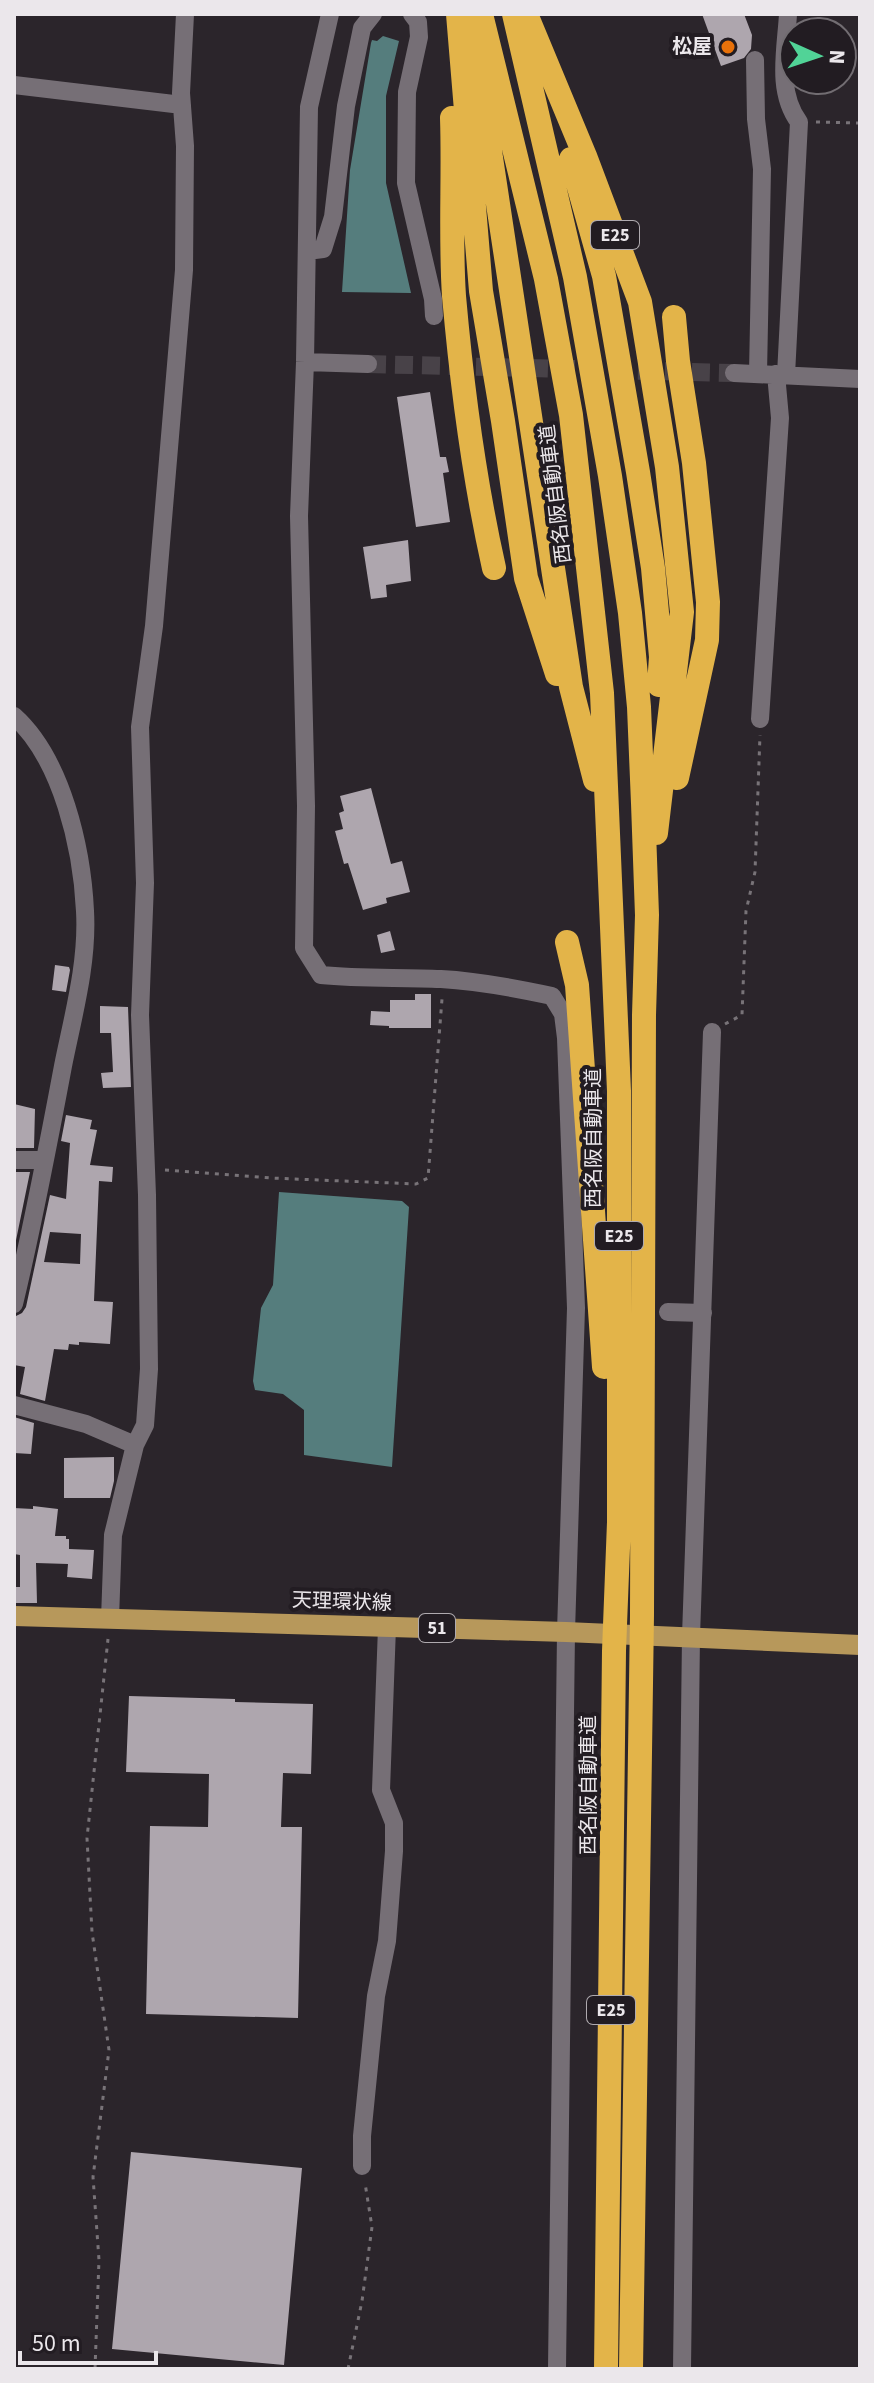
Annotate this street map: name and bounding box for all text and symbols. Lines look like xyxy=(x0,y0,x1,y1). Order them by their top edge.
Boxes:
north arrow xyxy=(778,16,858,96)
place label: 松屋 xyxy=(672,33,712,61)
marker: 松屋 xyxy=(719,38,737,56)
text: N xyxy=(821,49,853,65)
road number: E25 xyxy=(591,221,639,249)
street label: 西名阪自動車道 xyxy=(534,423,578,565)
street label: 西名阪自動車道 xyxy=(580,1068,608,1208)
road number: E25 xyxy=(595,1222,643,1250)
street label: 天理環状線 xyxy=(292,1586,392,1618)
road number: 51 xyxy=(419,1614,455,1642)
street label: 西名阪自動車道 xyxy=(575,1715,603,1855)
road number: E25 xyxy=(587,1996,635,2024)
scale bar xyxy=(20,2315,156,2365)
text: 50 m xyxy=(32,2326,81,2361)

